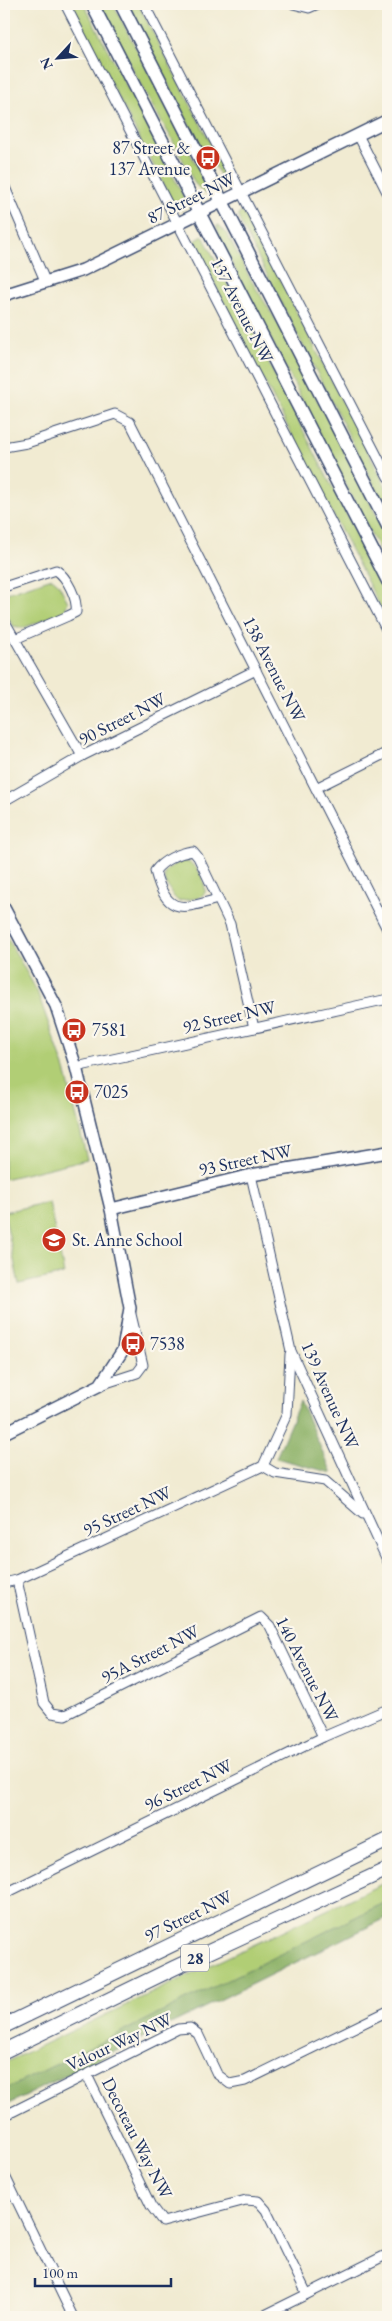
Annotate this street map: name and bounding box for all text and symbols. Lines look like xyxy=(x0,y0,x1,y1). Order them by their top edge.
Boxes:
north arrow xyxy=(32,32,82,82)
text: N xyxy=(35,54,57,73)
place label: 87 Street & 137 Avenue xyxy=(109,136,190,180)
bus stop icon: 87 Street & 137 Avenue xyxy=(195,145,221,171)
street label: 87 Street NW xyxy=(143,166,239,229)
street label: 137 Avenue NW xyxy=(206,253,279,367)
street label: 138 Avenue NW xyxy=(238,612,311,726)
street label: 90 Street NW xyxy=(74,687,170,750)
street label: 92 Street NW xyxy=(180,995,278,1038)
bus stop icon: 7581 xyxy=(61,1017,87,1043)
place label: 7581 xyxy=(92,1018,127,1041)
bus stop icon: 7025 xyxy=(64,1079,90,1105)
place label: 7025 xyxy=(94,1080,129,1103)
street label: 93 Street NW xyxy=(196,1138,294,1181)
school or university icon: St. Anne School xyxy=(41,1227,67,1253)
place label: St. Anne School xyxy=(72,1228,183,1251)
bus stop icon: 7538 xyxy=(120,1331,146,1357)
place label: 7538 xyxy=(150,1332,185,1355)
street label: 139 Avenue NW xyxy=(296,1337,365,1453)
street label: 95 Street NW xyxy=(79,1480,175,1541)
street label: 140 Avenue NW xyxy=(271,1612,344,1726)
street label: 95A Street NW xyxy=(97,1619,203,1688)
street label: 96 Street NW xyxy=(140,1753,236,1816)
street label: 97 Street NW xyxy=(140,1884,236,1947)
road number: 28 xyxy=(181,1945,209,1972)
street label: Valour Way NW xyxy=(62,2007,176,2076)
street label: Decoteau Way NW xyxy=(97,2073,178,2203)
scale bar xyxy=(35,2256,171,2288)
text: 100 m xyxy=(42,2263,79,2282)

